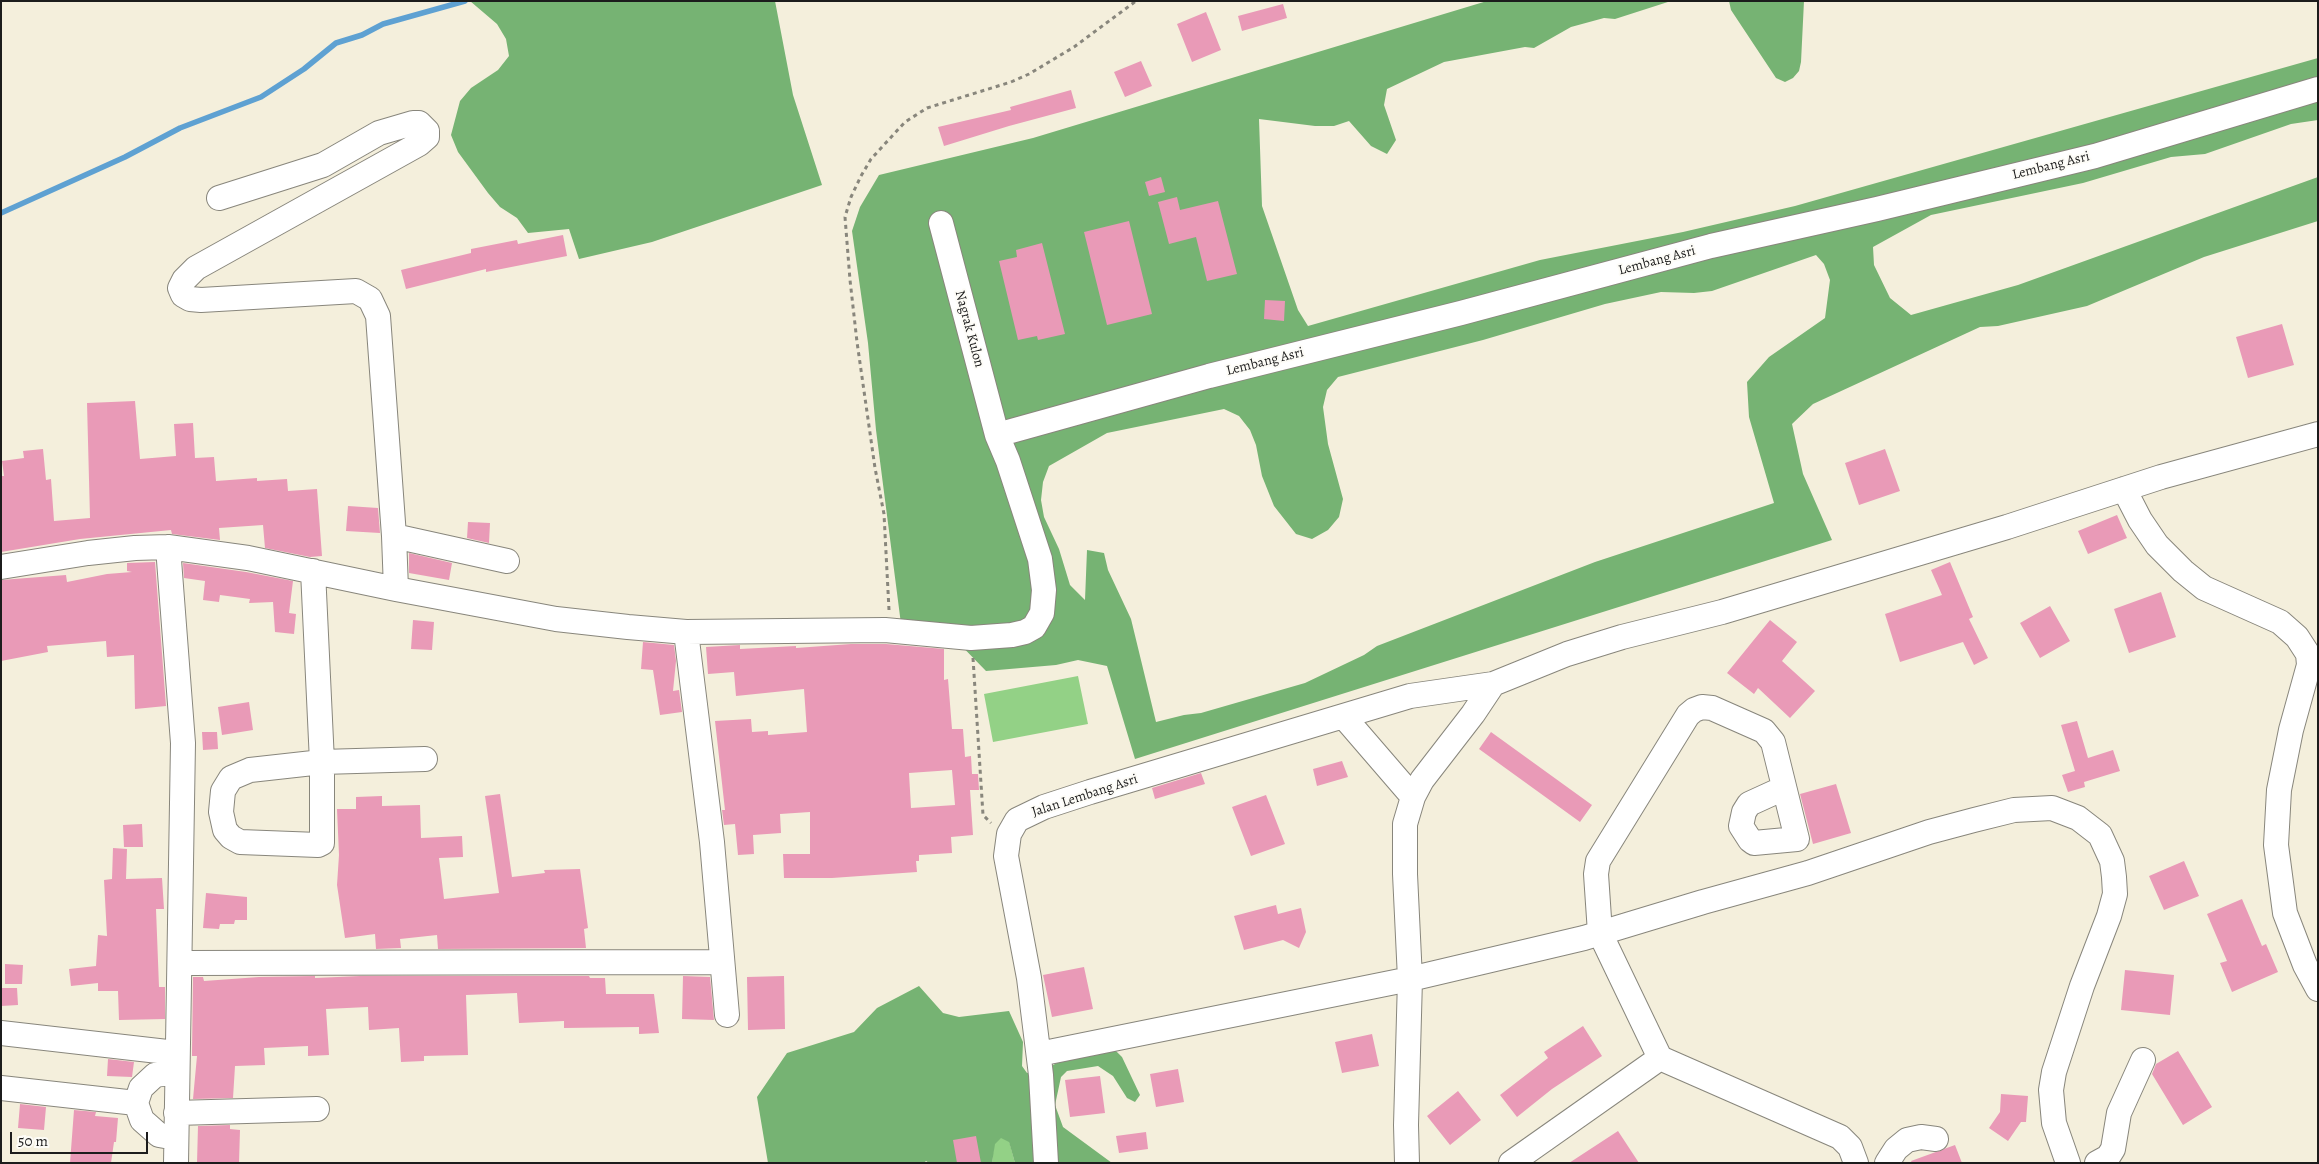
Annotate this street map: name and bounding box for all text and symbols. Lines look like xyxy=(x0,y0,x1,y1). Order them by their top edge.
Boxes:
street label: Lembang Asri xyxy=(2011,148,2091,184)
street label: Lembang Asri xyxy=(1617,243,1697,279)
street label: Nagrak Kulon xyxy=(951,289,987,369)
street label: Lembang Asri xyxy=(1225,344,1305,380)
street label: Jalan Lembang Asri xyxy=(1030,771,1140,821)
scale bar xyxy=(12,1122,150,1154)
text: 50 m xyxy=(18,1131,48,1151)

